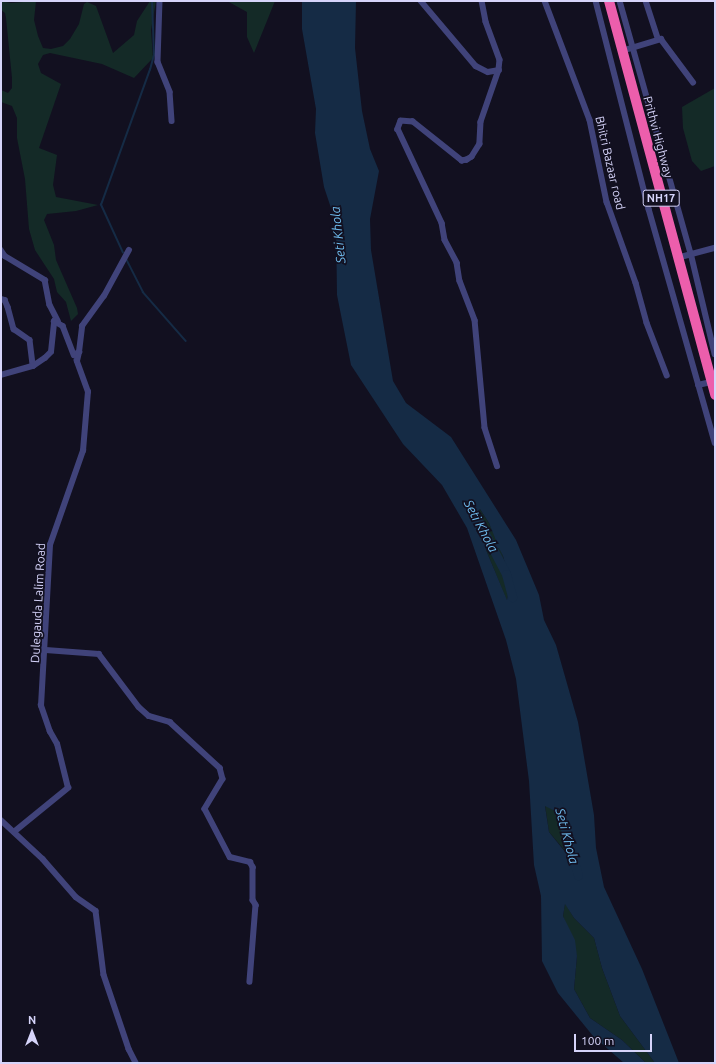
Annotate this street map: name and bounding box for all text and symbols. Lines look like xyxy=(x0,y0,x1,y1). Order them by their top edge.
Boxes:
street label: Prithvi Highway xyxy=(640,95,676,179)
street label: Bhitri Bazaar road xyxy=(592,115,628,211)
road number: NH17 xyxy=(642,189,680,207)
water label: Seti Khola xyxy=(327,206,349,264)
water label: Seti Khola xyxy=(461,497,501,555)
street label: Dulegauda Lalim Road xyxy=(28,543,48,663)
water label: Seti Khola xyxy=(552,806,582,866)
north arrow xyxy=(12,1012,52,1052)
text: N xyxy=(28,1014,36,1026)
scale bar xyxy=(576,1026,654,1052)
text: 100 m xyxy=(581,1034,614,1047)

